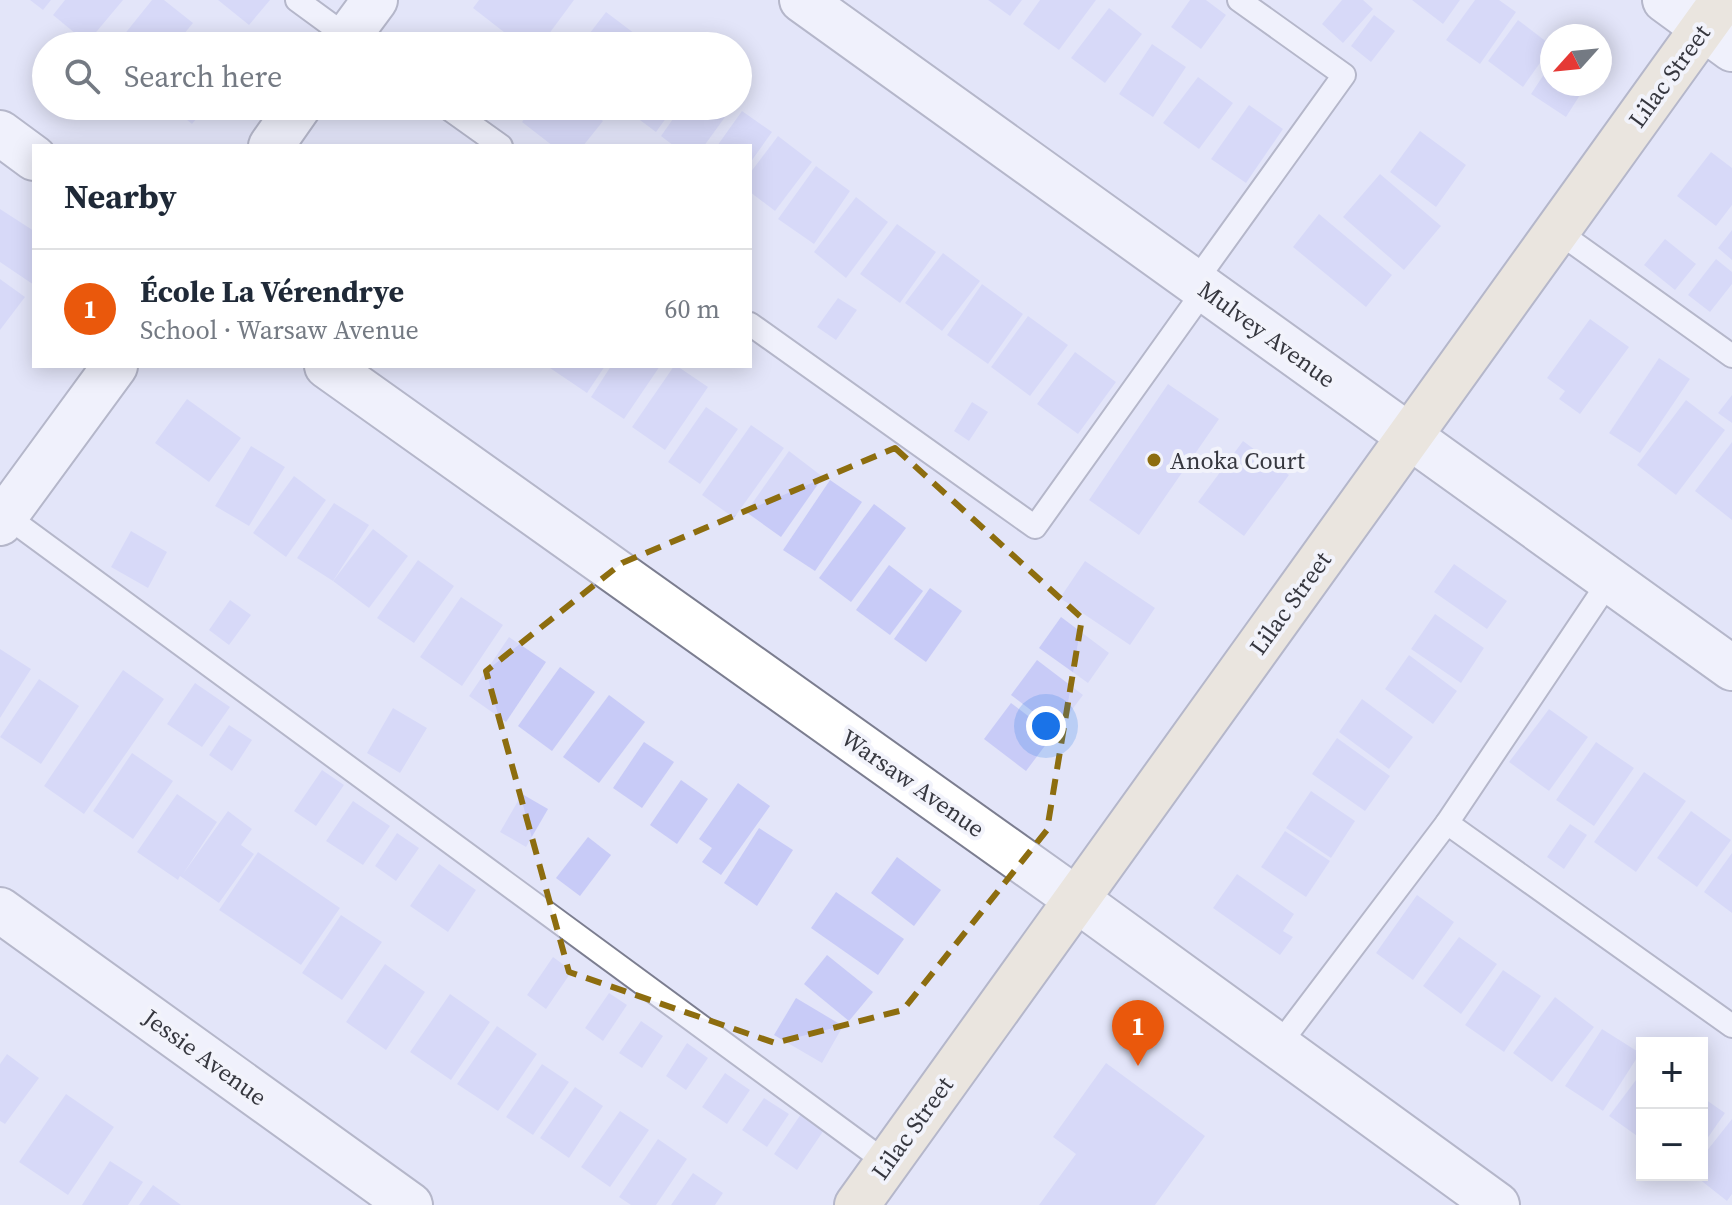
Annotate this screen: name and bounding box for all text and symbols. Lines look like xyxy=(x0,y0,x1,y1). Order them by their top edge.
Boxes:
street label: Lilac Street xyxy=(1620,18,1718,134)
north arrow xyxy=(1540,24,1612,96)
search box xyxy=(32,32,752,120)
icon: search xyxy=(60,54,104,98)
text: Search here xyxy=(124,56,282,97)
text: Nearby xyxy=(64,173,177,219)
text: École La Vérendrye xyxy=(140,271,404,312)
street label: Mulvey Avenue xyxy=(1192,273,1342,395)
text: 1 xyxy=(83,291,97,327)
text: 60 m xyxy=(665,291,720,327)
text: School · Warsaw Avenue xyxy=(140,312,419,348)
place label: Anoka Court xyxy=(1170,444,1305,477)
marker: Anoka Court xyxy=(1145,451,1163,469)
street label: Lilac Street xyxy=(1241,545,1339,661)
your location xyxy=(1026,706,1066,746)
street label: Warsaw Avenue xyxy=(835,721,991,845)
street label: Jessie Avenue xyxy=(136,1000,273,1113)
pin: 1 xyxy=(1112,1000,1164,1066)
map controls xyxy=(1636,1037,1708,1181)
button: + xyxy=(1636,1037,1708,1109)
street label: Lilac Street xyxy=(863,1070,961,1186)
button: − xyxy=(1636,1109,1708,1181)

